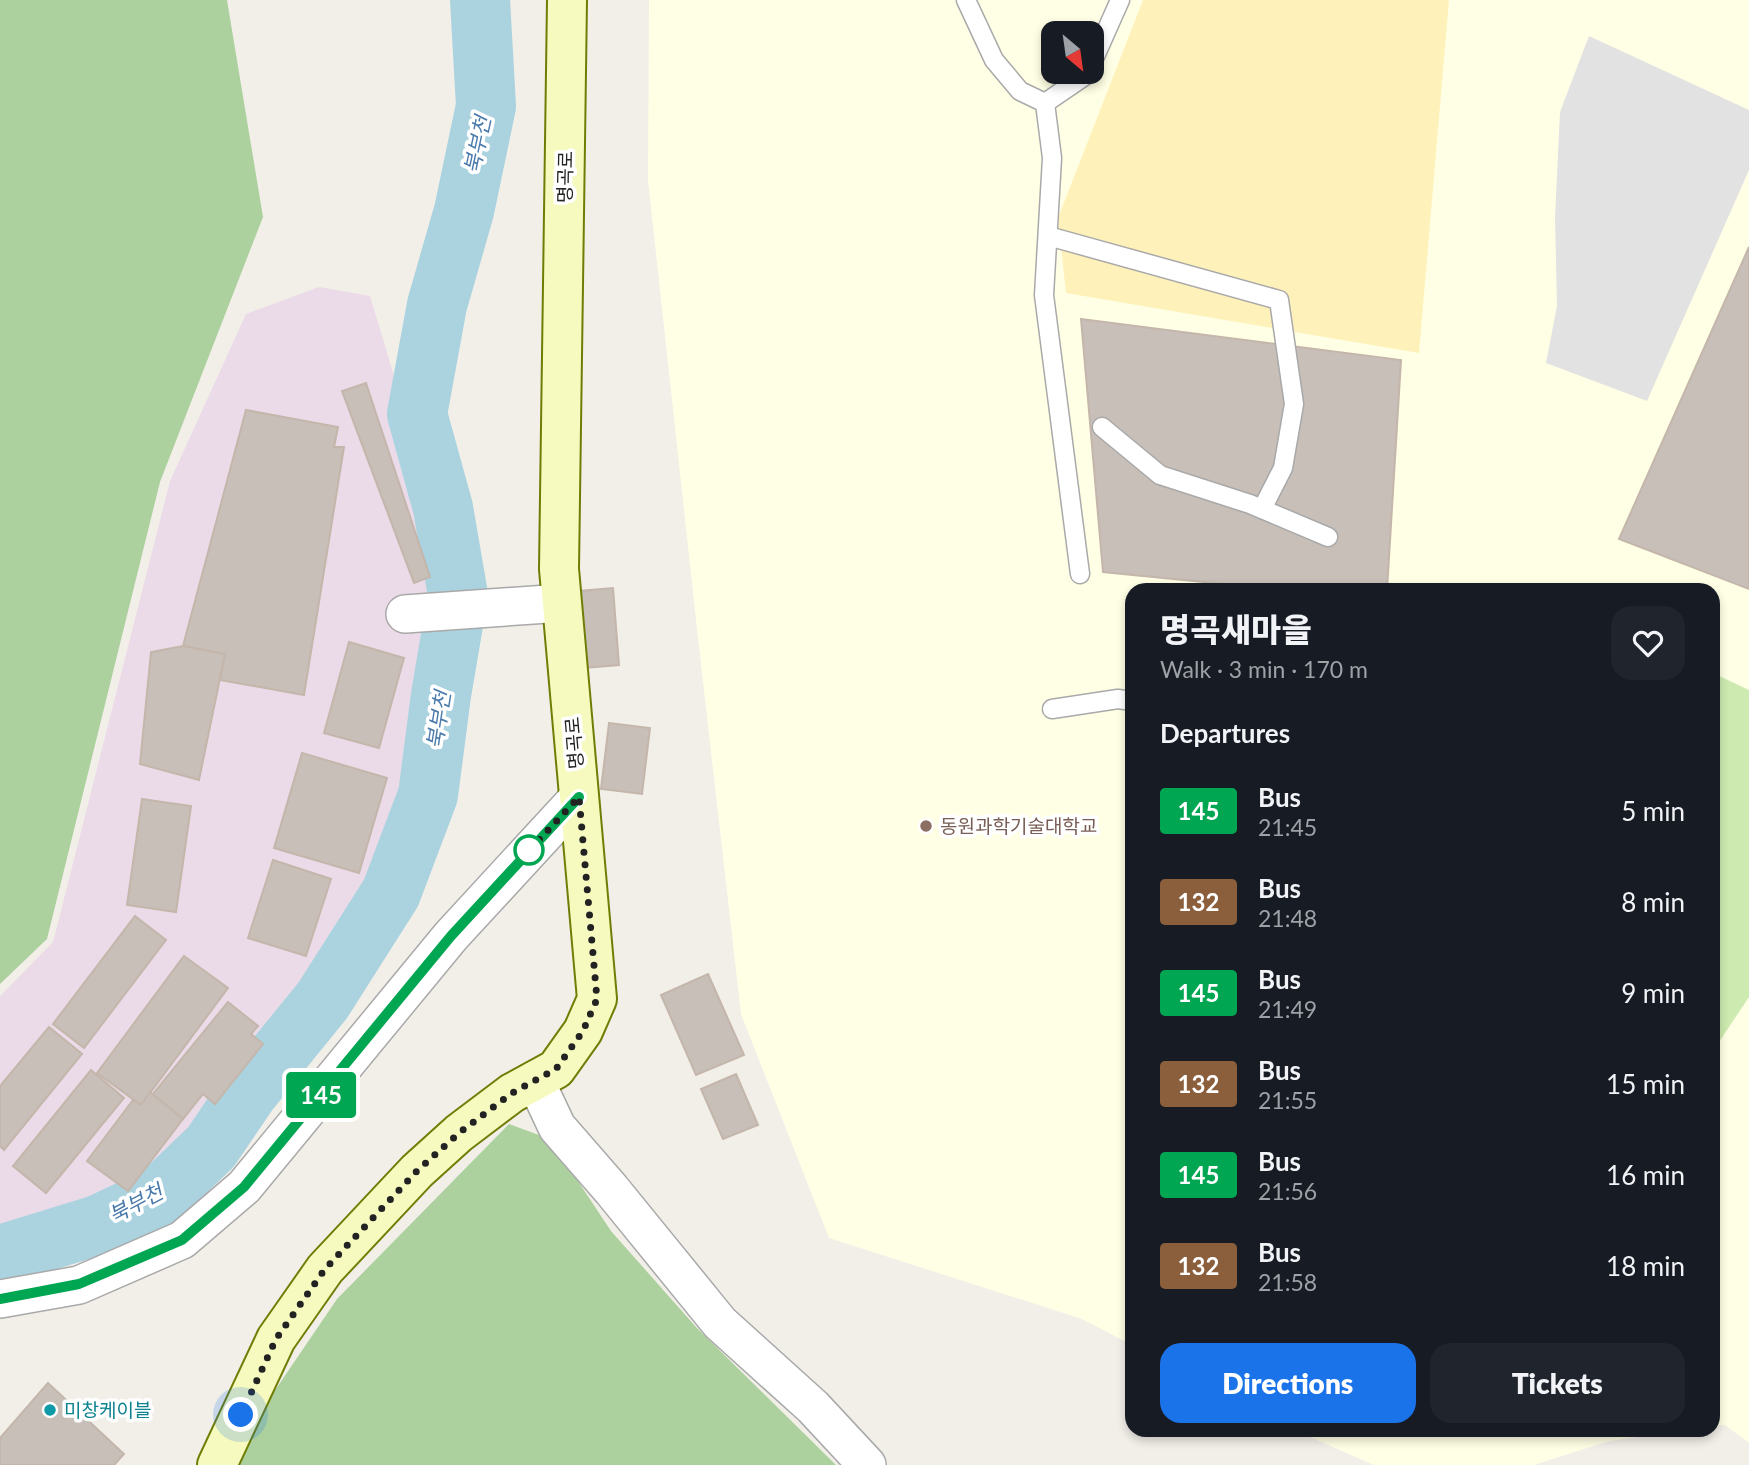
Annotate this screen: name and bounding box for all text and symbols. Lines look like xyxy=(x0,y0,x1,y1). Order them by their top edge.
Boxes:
north arrow xyxy=(1041,21,1104,84)
map controls xyxy=(1041,21,1104,84)
water label: 북부천 xyxy=(458,111,495,176)
street label: 명곡로 xyxy=(553,151,576,203)
button: heart xyxy=(1611,606,1685,680)
text: 명곡새마을 xyxy=(1160,609,1312,649)
text: Walk · 3 min · 170 m xyxy=(1160,655,1368,683)
water label: 북부천 xyxy=(421,687,455,750)
street label: 명곡로 xyxy=(560,716,587,770)
text: Departures xyxy=(1160,717,1290,749)
text: Bus xyxy=(1258,781,1301,813)
text: 5 min xyxy=(1621,795,1685,827)
text: 145 xyxy=(1178,796,1219,825)
text: 21:45 xyxy=(1258,813,1317,841)
place label: 동원과학기술대학교 xyxy=(940,814,1097,837)
marker: 동원과학기술대학교 xyxy=(918,818,934,834)
unlabelled marker xyxy=(514,835,544,865)
text: Bus xyxy=(1258,872,1301,904)
text: 8 min xyxy=(1621,886,1685,918)
text: 132 xyxy=(1178,887,1219,916)
text: 21:48 xyxy=(1258,904,1317,932)
text: Bus xyxy=(1258,963,1301,995)
text: 9 min xyxy=(1621,977,1685,1009)
text: 145 xyxy=(1178,978,1219,1007)
text: 21:49 xyxy=(1258,995,1317,1023)
text: Bus xyxy=(1258,1054,1301,1086)
text: 15 min xyxy=(1606,1068,1685,1100)
text: 132 xyxy=(1178,1069,1219,1098)
line badge: 145 xyxy=(281,1072,361,1118)
text: 145 xyxy=(300,1080,342,1109)
text: 21:55 xyxy=(1258,1086,1317,1114)
text: Bus xyxy=(1258,1145,1301,1177)
text: 16 min xyxy=(1606,1159,1685,1191)
text: 145 xyxy=(1178,1160,1219,1189)
water label: 북부천 xyxy=(104,1177,169,1227)
text: 21:56 xyxy=(1258,1177,1317,1205)
text: Bus xyxy=(1258,1236,1301,1268)
text: 18 min xyxy=(1606,1250,1685,1282)
text: 132 xyxy=(1178,1251,1219,1280)
text: 21:58 xyxy=(1258,1268,1317,1296)
button: Directions xyxy=(1160,1343,1416,1423)
button: Tickets xyxy=(1430,1343,1685,1423)
your location xyxy=(223,1397,258,1432)
place label: 미창케이블 xyxy=(64,1398,151,1421)
marker: 미창케이블 xyxy=(42,1402,58,1418)

